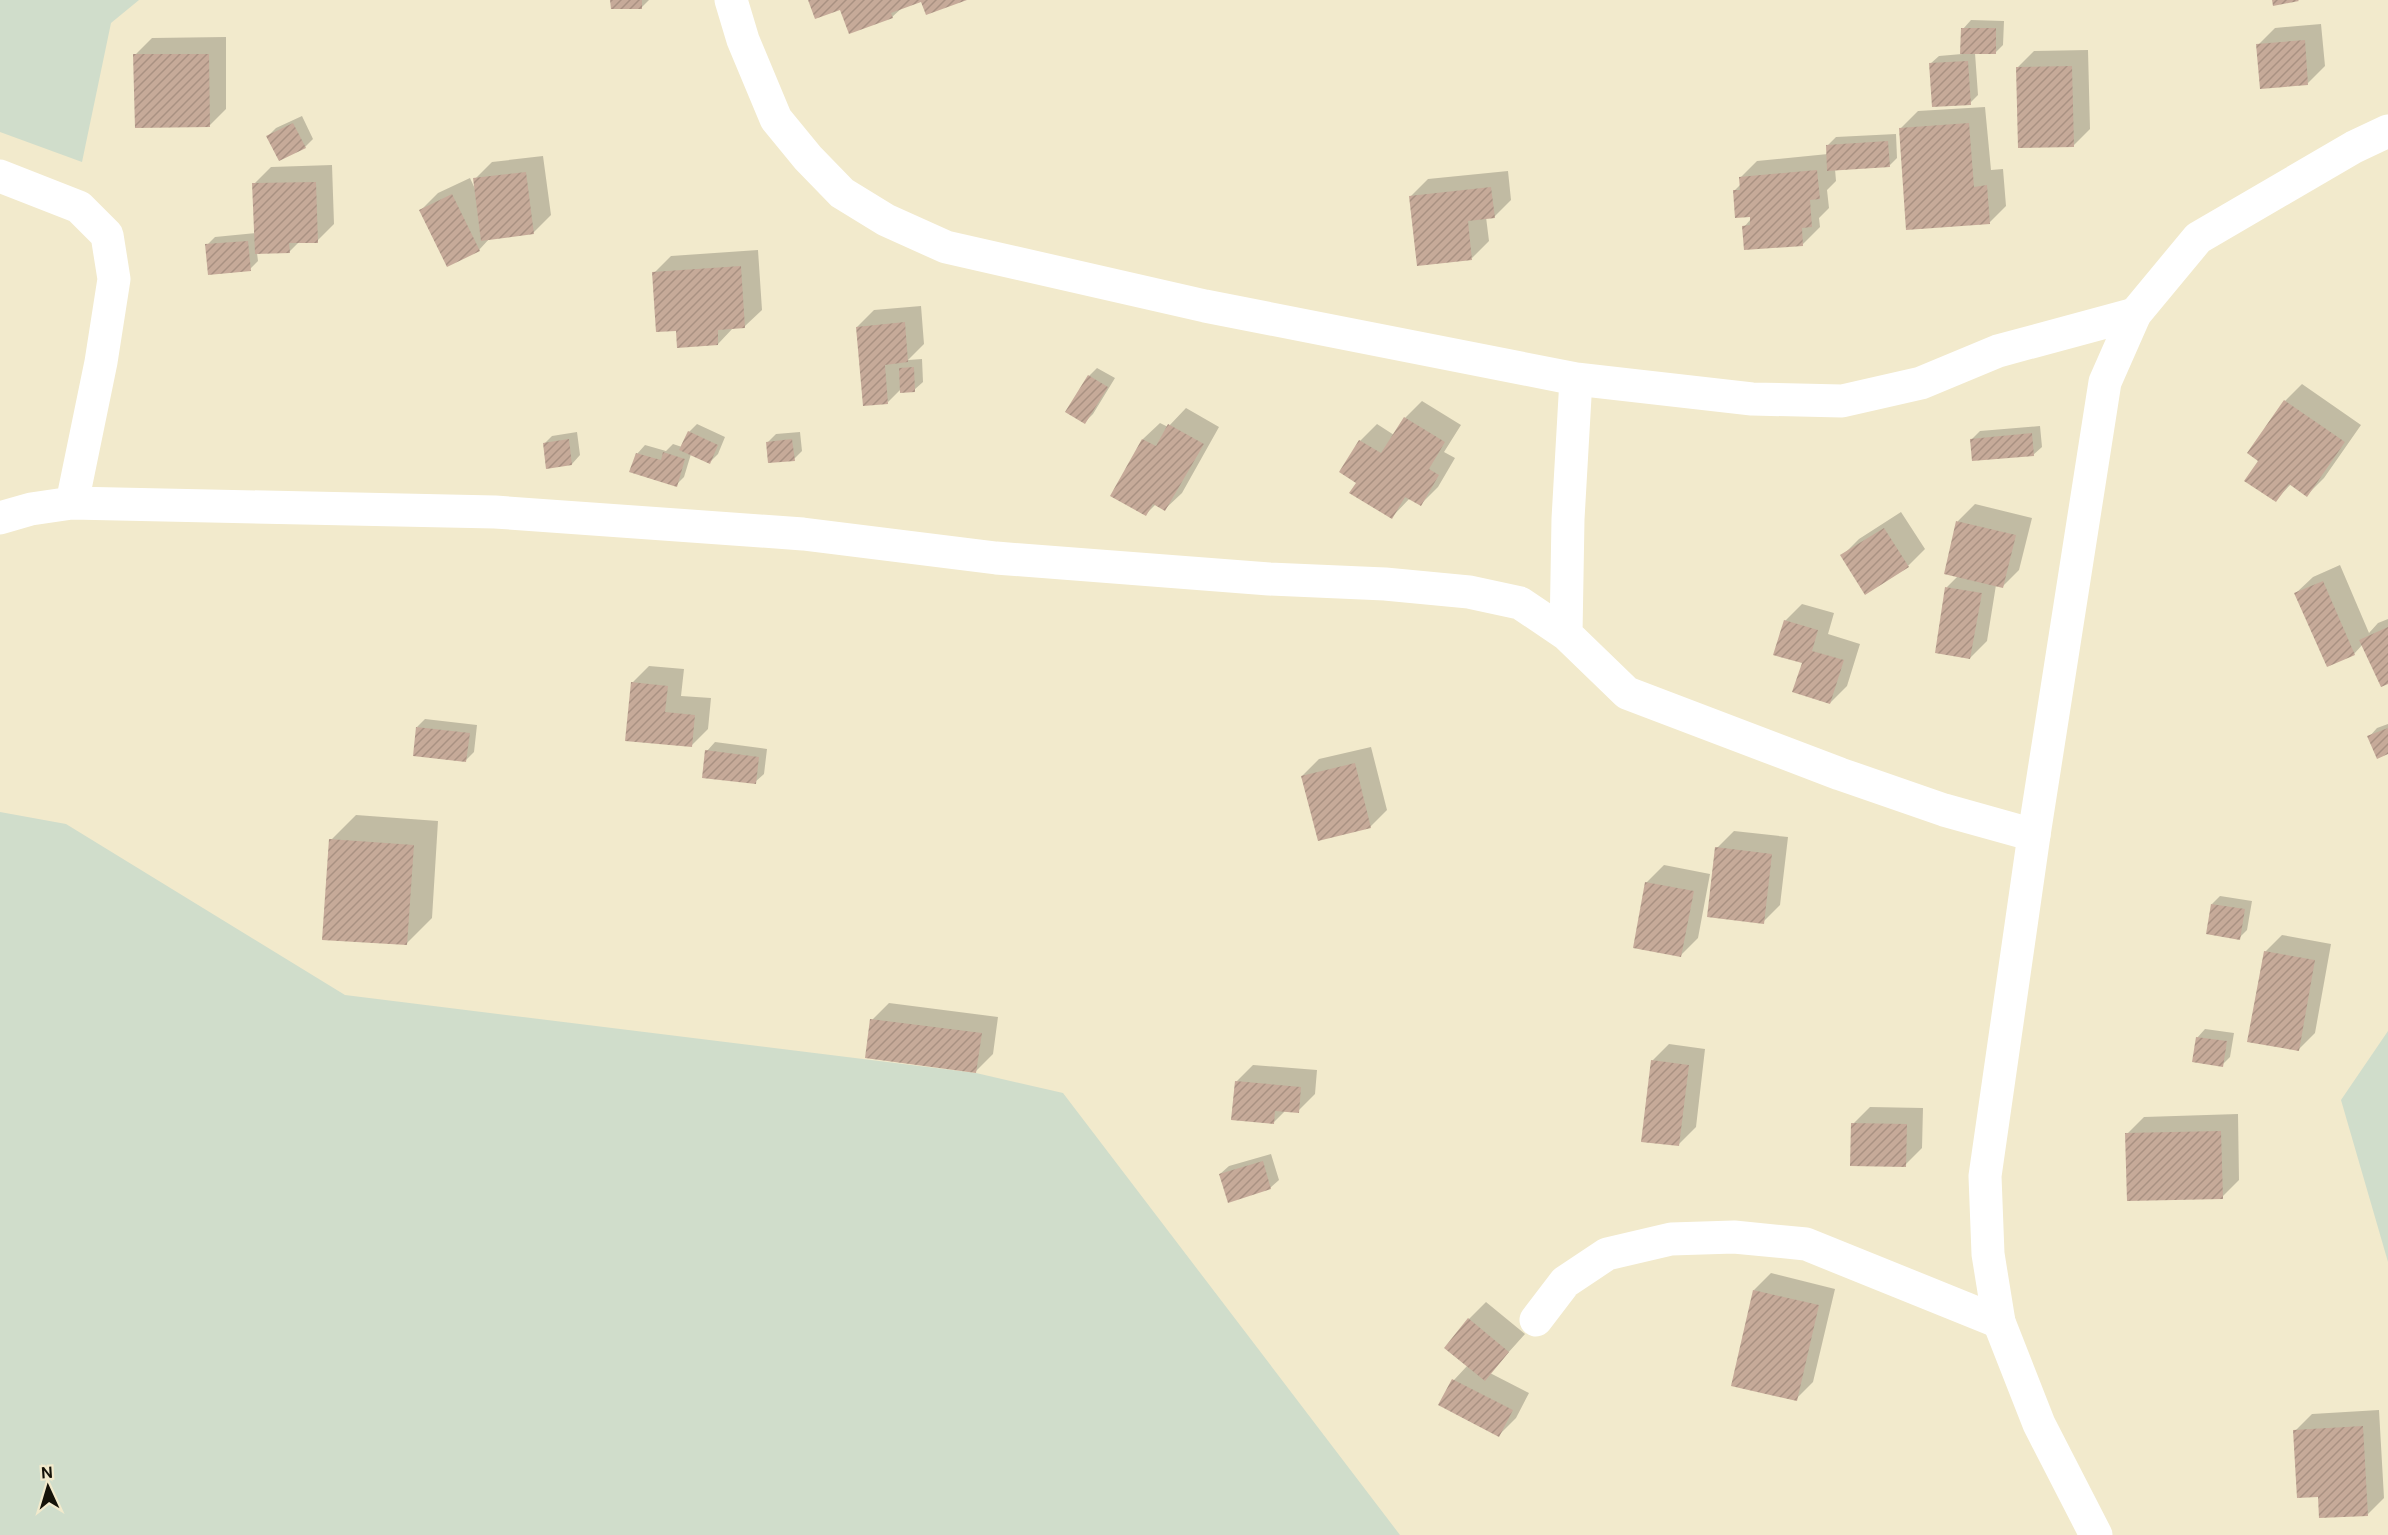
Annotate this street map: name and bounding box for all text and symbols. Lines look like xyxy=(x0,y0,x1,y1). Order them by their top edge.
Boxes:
north arrow xyxy=(18,1457,78,1517)
text: N xyxy=(40,1462,54,1483)

